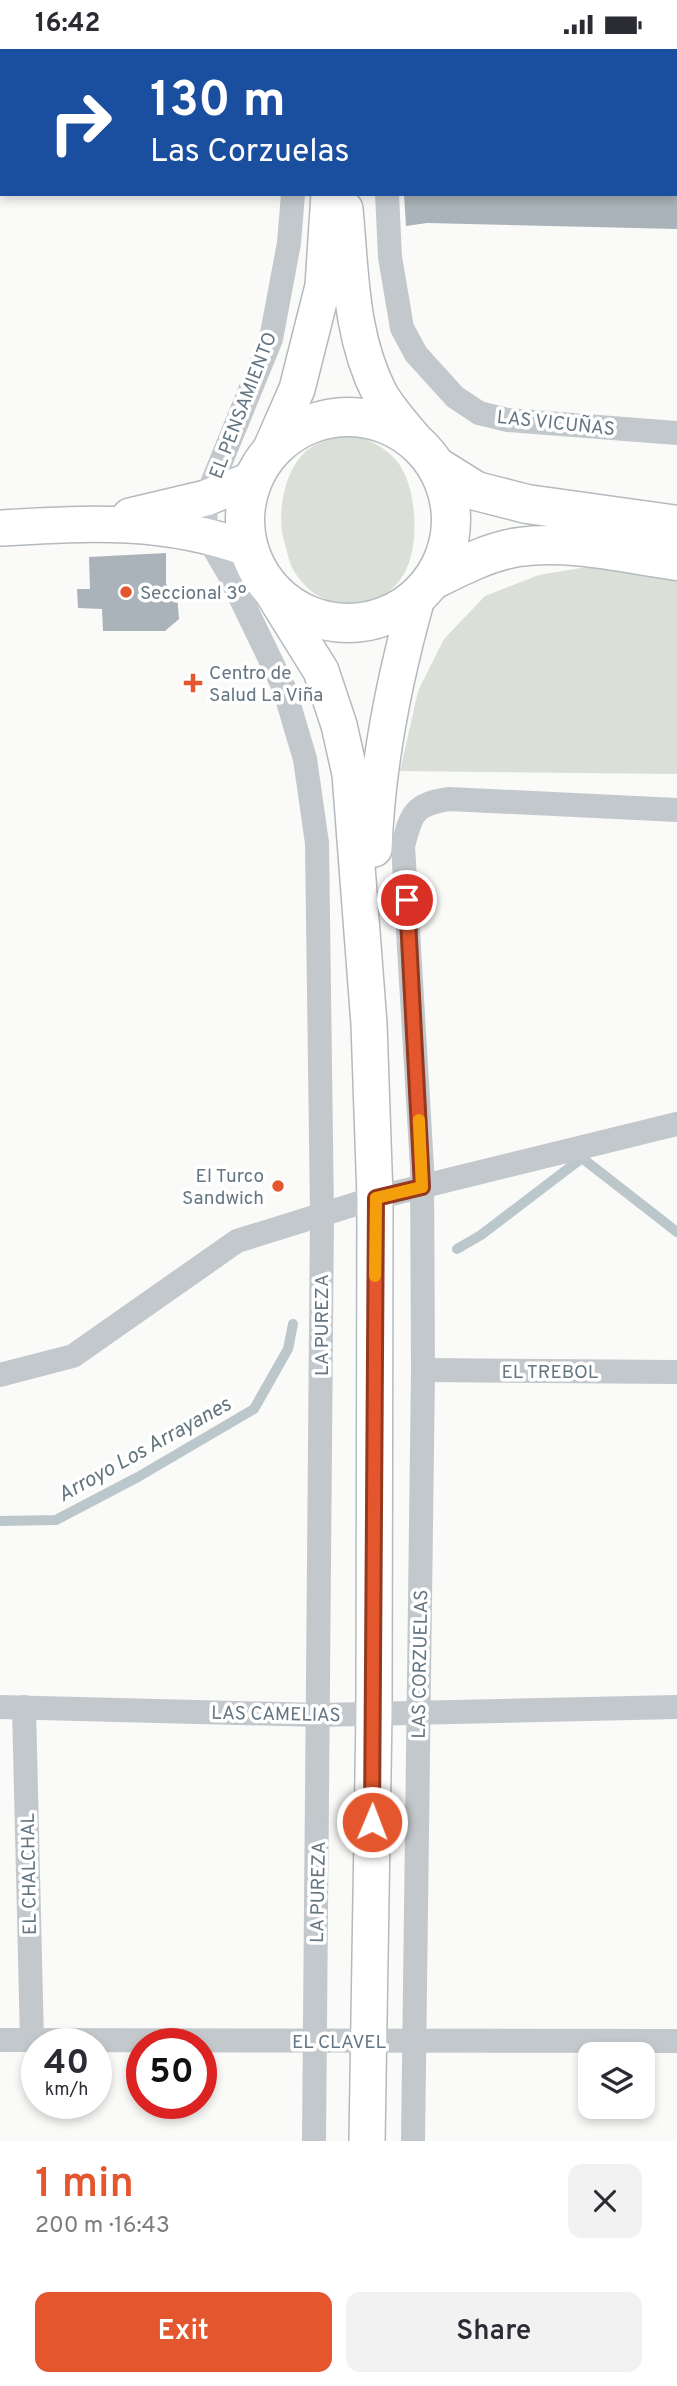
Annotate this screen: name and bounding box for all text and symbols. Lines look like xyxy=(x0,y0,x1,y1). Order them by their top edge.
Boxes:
text: 16:42 xyxy=(35,8,100,41)
text: 130 m xyxy=(150,72,286,134)
icon: right xyxy=(35,77,126,168)
text: Las Corzuelas xyxy=(150,133,349,173)
street label: EL PENSAMIENTO xyxy=(205,329,283,482)
street label: LAS VICUÑAS xyxy=(496,405,616,442)
place label: Seccional 3º xyxy=(140,582,247,606)
marker: Seccional 3º xyxy=(118,584,134,600)
place label: Centro de Salud La Viña xyxy=(209,662,323,708)
marker: Centro de Salud La Viña xyxy=(183,673,203,693)
pin xyxy=(377,870,437,930)
icon: arrive xyxy=(388,881,426,919)
place label: El Turco Sandwich xyxy=(182,1165,264,1211)
marker: El Turco Sandwich xyxy=(270,1178,286,1194)
street label: LA PUREZA xyxy=(311,1274,335,1376)
street label: EL TREBOL xyxy=(502,1361,599,1385)
water label: Arroyo Los Arrayanes xyxy=(53,1391,237,1509)
street label: LAS CORZUELAS xyxy=(408,1589,434,1739)
street label: LAS CAMELIAS xyxy=(211,1702,341,1728)
position arrow xyxy=(335,1785,409,1859)
street label: EL CHALCHAL xyxy=(17,1812,43,1935)
street label: LA PUREZA xyxy=(306,1841,332,1943)
speed limit sign: 50 xyxy=(126,2028,217,2119)
street label: EL CLAVEL xyxy=(292,2031,386,2055)
text: 40 xyxy=(44,2042,89,2086)
map controls xyxy=(578,2042,655,2119)
button: layers xyxy=(578,2042,655,2119)
text: km/h xyxy=(45,2079,88,2102)
text: 1 min xyxy=(35,2159,134,2212)
button: close xyxy=(568,2164,642,2238)
text: 200 m · 16:43 xyxy=(35,2212,170,2241)
button: Exit xyxy=(35,2292,332,2372)
button: Share xyxy=(346,2292,642,2372)

